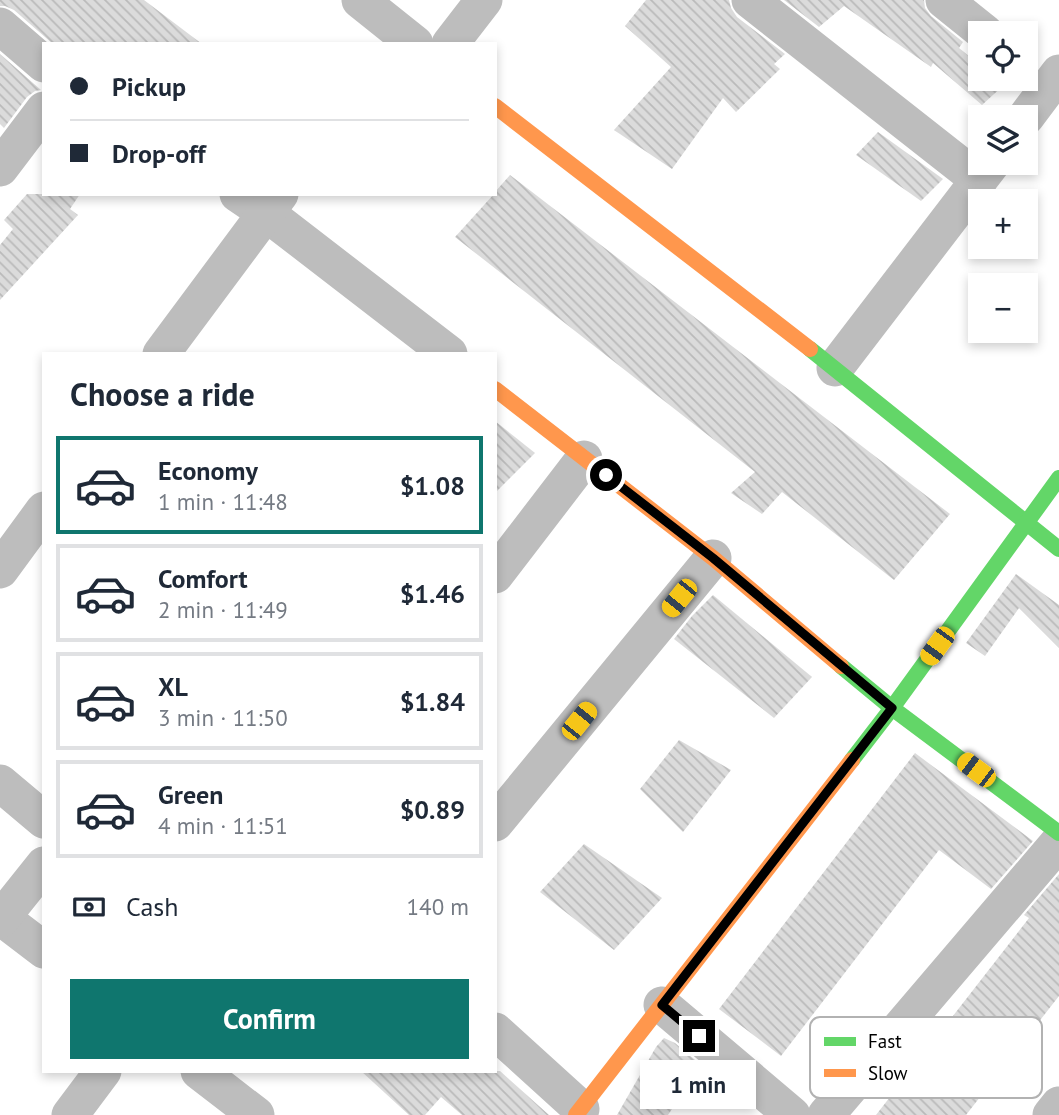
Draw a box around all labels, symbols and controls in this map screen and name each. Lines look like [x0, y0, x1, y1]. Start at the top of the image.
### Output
map controls [968, 21, 1038, 343]
button: locate [968, 21, 1038, 91]
text: Pickup [112, 70, 186, 103]
button: layers [968, 105, 1038, 175]
text: Drop-off [112, 137, 206, 170]
button: + [968, 189, 1038, 259]
button: − [968, 273, 1038, 343]
text: Choose a ride [70, 373, 255, 415]
icon: car [74, 454, 137, 517]
text: Economy [158, 454, 258, 487]
route start [590, 459, 622, 491]
text: $1.08 [400, 469, 465, 502]
text: 1 min · 11:48 [158, 487, 288, 516]
icon: car [74, 562, 137, 625]
text: Comfort [158, 562, 248, 595]
car [658, 575, 701, 621]
text: $1.46 [400, 577, 465, 610]
text: 2 min · 11:49 [158, 595, 288, 624]
car [917, 623, 958, 669]
icon: car [74, 670, 137, 733]
text: XL [158, 670, 188, 703]
text: $1.84 [400, 685, 465, 718]
car [558, 698, 601, 744]
text: 3 min · 11:50 [158, 703, 288, 732]
car [953, 749, 1000, 791]
icon: car [74, 778, 137, 841]
text: Green [158, 778, 223, 811]
text: $0.89 [400, 793, 465, 826]
text: 4 min · 11:51 [158, 811, 288, 840]
icon: cash [70, 888, 108, 926]
text: Cash [126, 890, 178, 923]
text: 140 m [407, 892, 469, 921]
button: Confirm [70, 979, 469, 1059]
legend [810, 1017, 1042, 1098]
route end [683, 1020, 715, 1052]
text: Fast [868, 1029, 902, 1053]
callout: 1 min [641, 1060, 757, 1110]
text: Slow [868, 1061, 908, 1085]
text: 1 min [670, 1070, 726, 1099]

